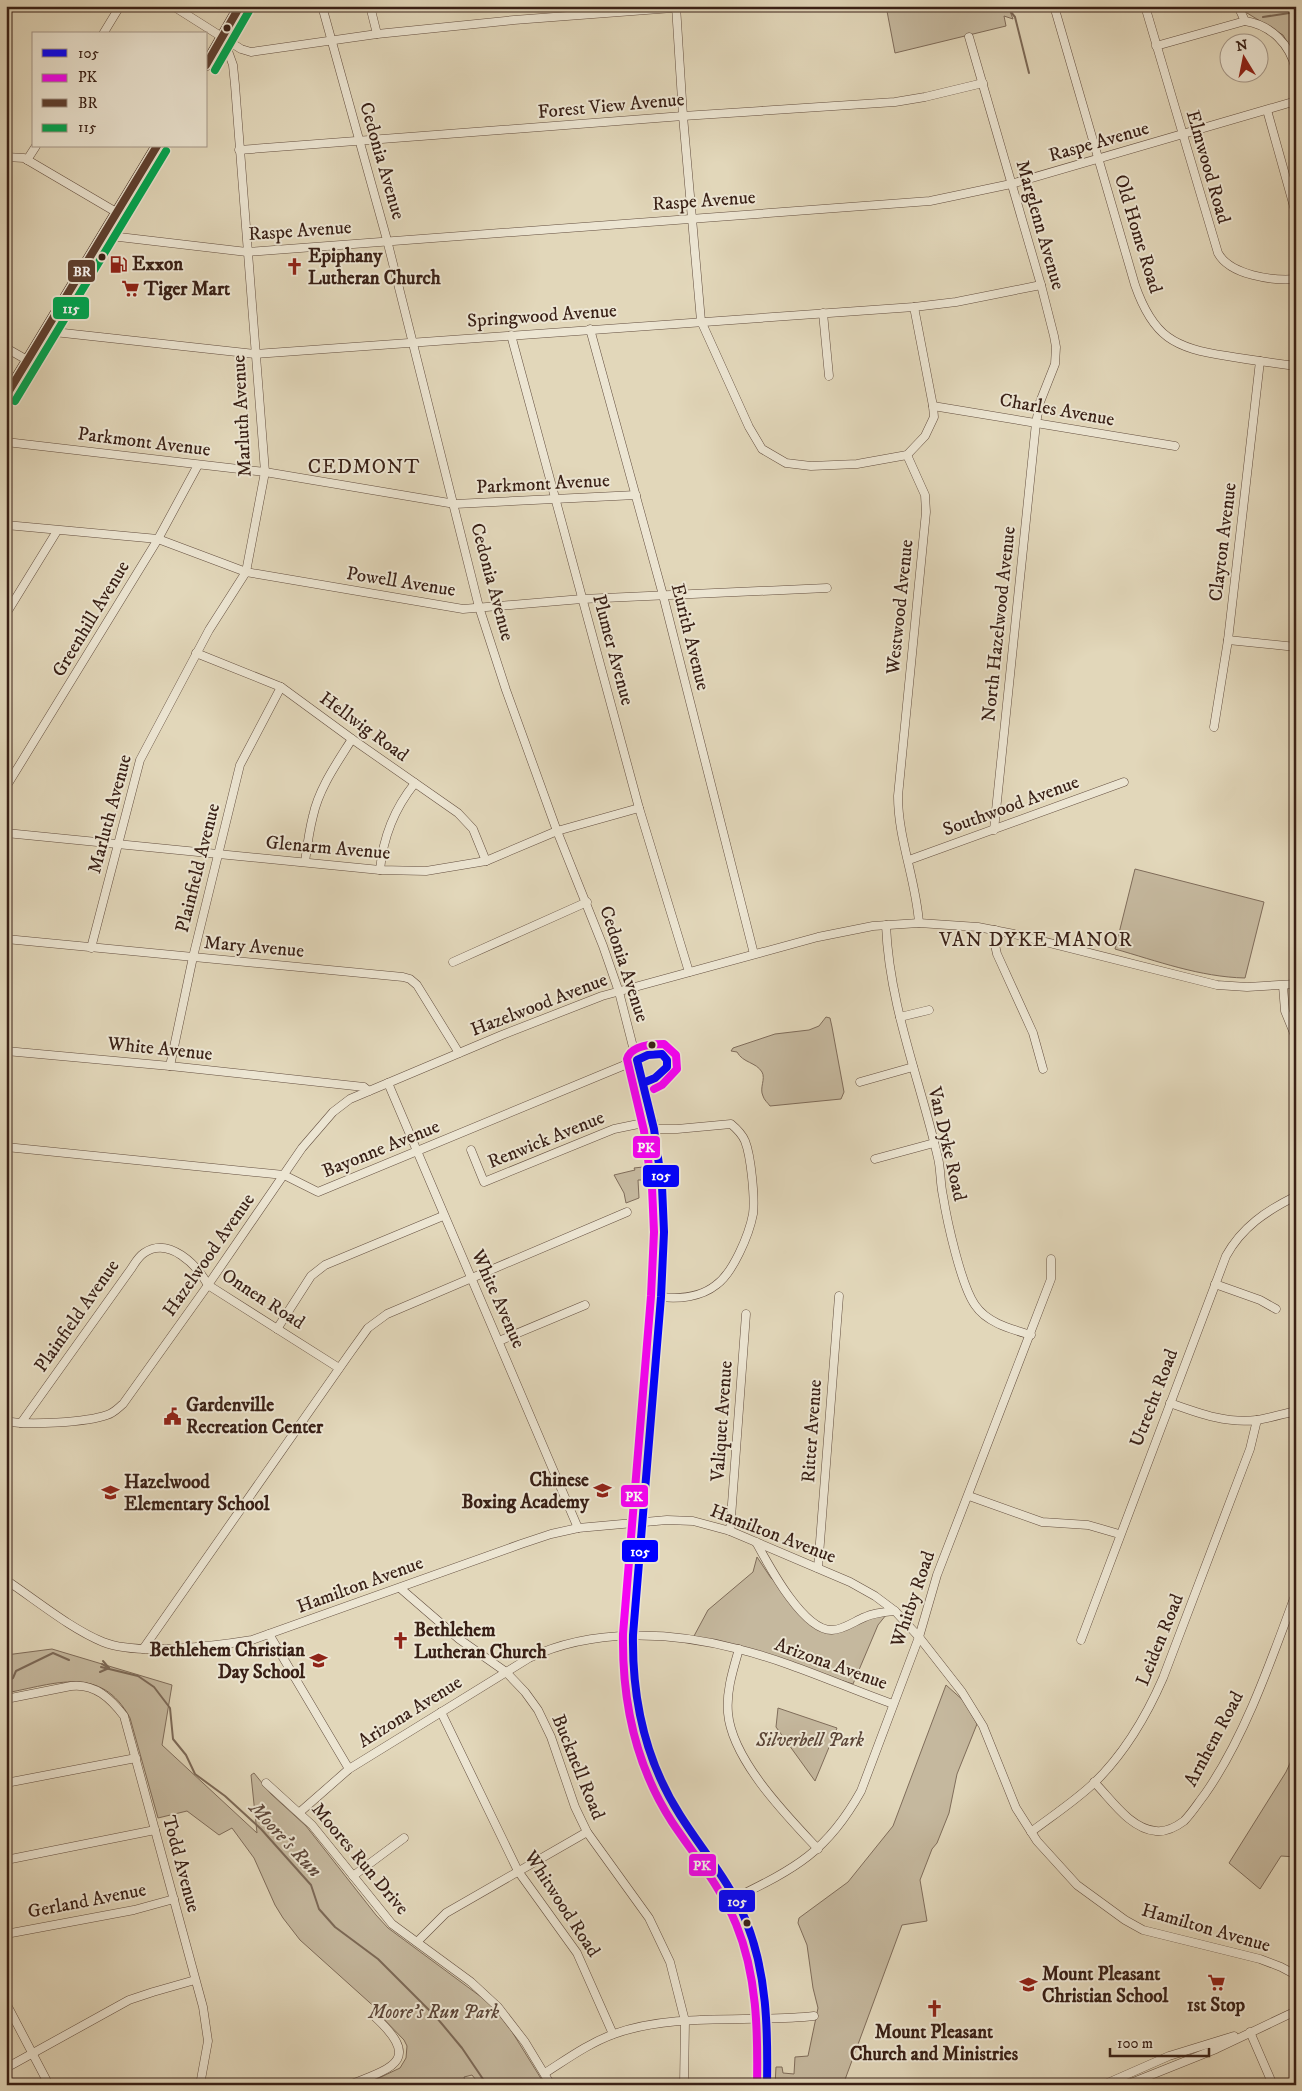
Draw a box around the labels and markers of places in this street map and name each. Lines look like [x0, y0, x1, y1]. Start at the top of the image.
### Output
unlabelled marker [222, 23, 232, 33]
place label: Epiphany Lutheran Church [308, 245, 442, 290]
unlabelled marker [97, 252, 107, 262]
place label: Exxon [132, 253, 184, 276]
fuel station icon: Exxon [108, 254, 128, 274]
church icon: Epiphany Lutheran Church [284, 257, 304, 277]
place label: Tiger Mart [143, 278, 231, 301]
supermarket icon: Tiger Mart [120, 279, 140, 299]
unlabelled marker [647, 1040, 657, 1050]
place label: Gardenville Recreation Center [186, 1394, 324, 1439]
public building icon: Gardenville Recreation Center [162, 1406, 182, 1426]
place label: Chinese Boxing Academy [461, 1469, 590, 1514]
place label: Hazelwood Elementary School [124, 1471, 270, 1516]
school or university icon: Chinese Boxing Academy [593, 1481, 613, 1501]
school or university icon: Hazelwood Elementary School [100, 1483, 120, 1503]
place label: Bethlehem Lutheran Church [414, 1619, 548, 1664]
church icon: Bethlehem Lutheran Church [390, 1631, 410, 1651]
place label: Bethlehem Christian Day School [150, 1639, 306, 1684]
school or university icon: Bethlehem Christian Day School [309, 1651, 329, 1671]
unlabelled marker [742, 1918, 752, 1928]
place label: Mount Pleasant Christian School [1042, 1963, 1168, 2008]
supermarket icon: 1st Stop [1206, 1972, 1226, 1992]
school or university icon: Mount Pleasant Christian School [1018, 1975, 1038, 1995]
place label: 1st Stop [1187, 1994, 1246, 2017]
church icon: Mount Pleasant Church and Ministries [924, 1999, 944, 2019]
place label: Mount Pleasant Church and Ministries [850, 2021, 1019, 2066]

